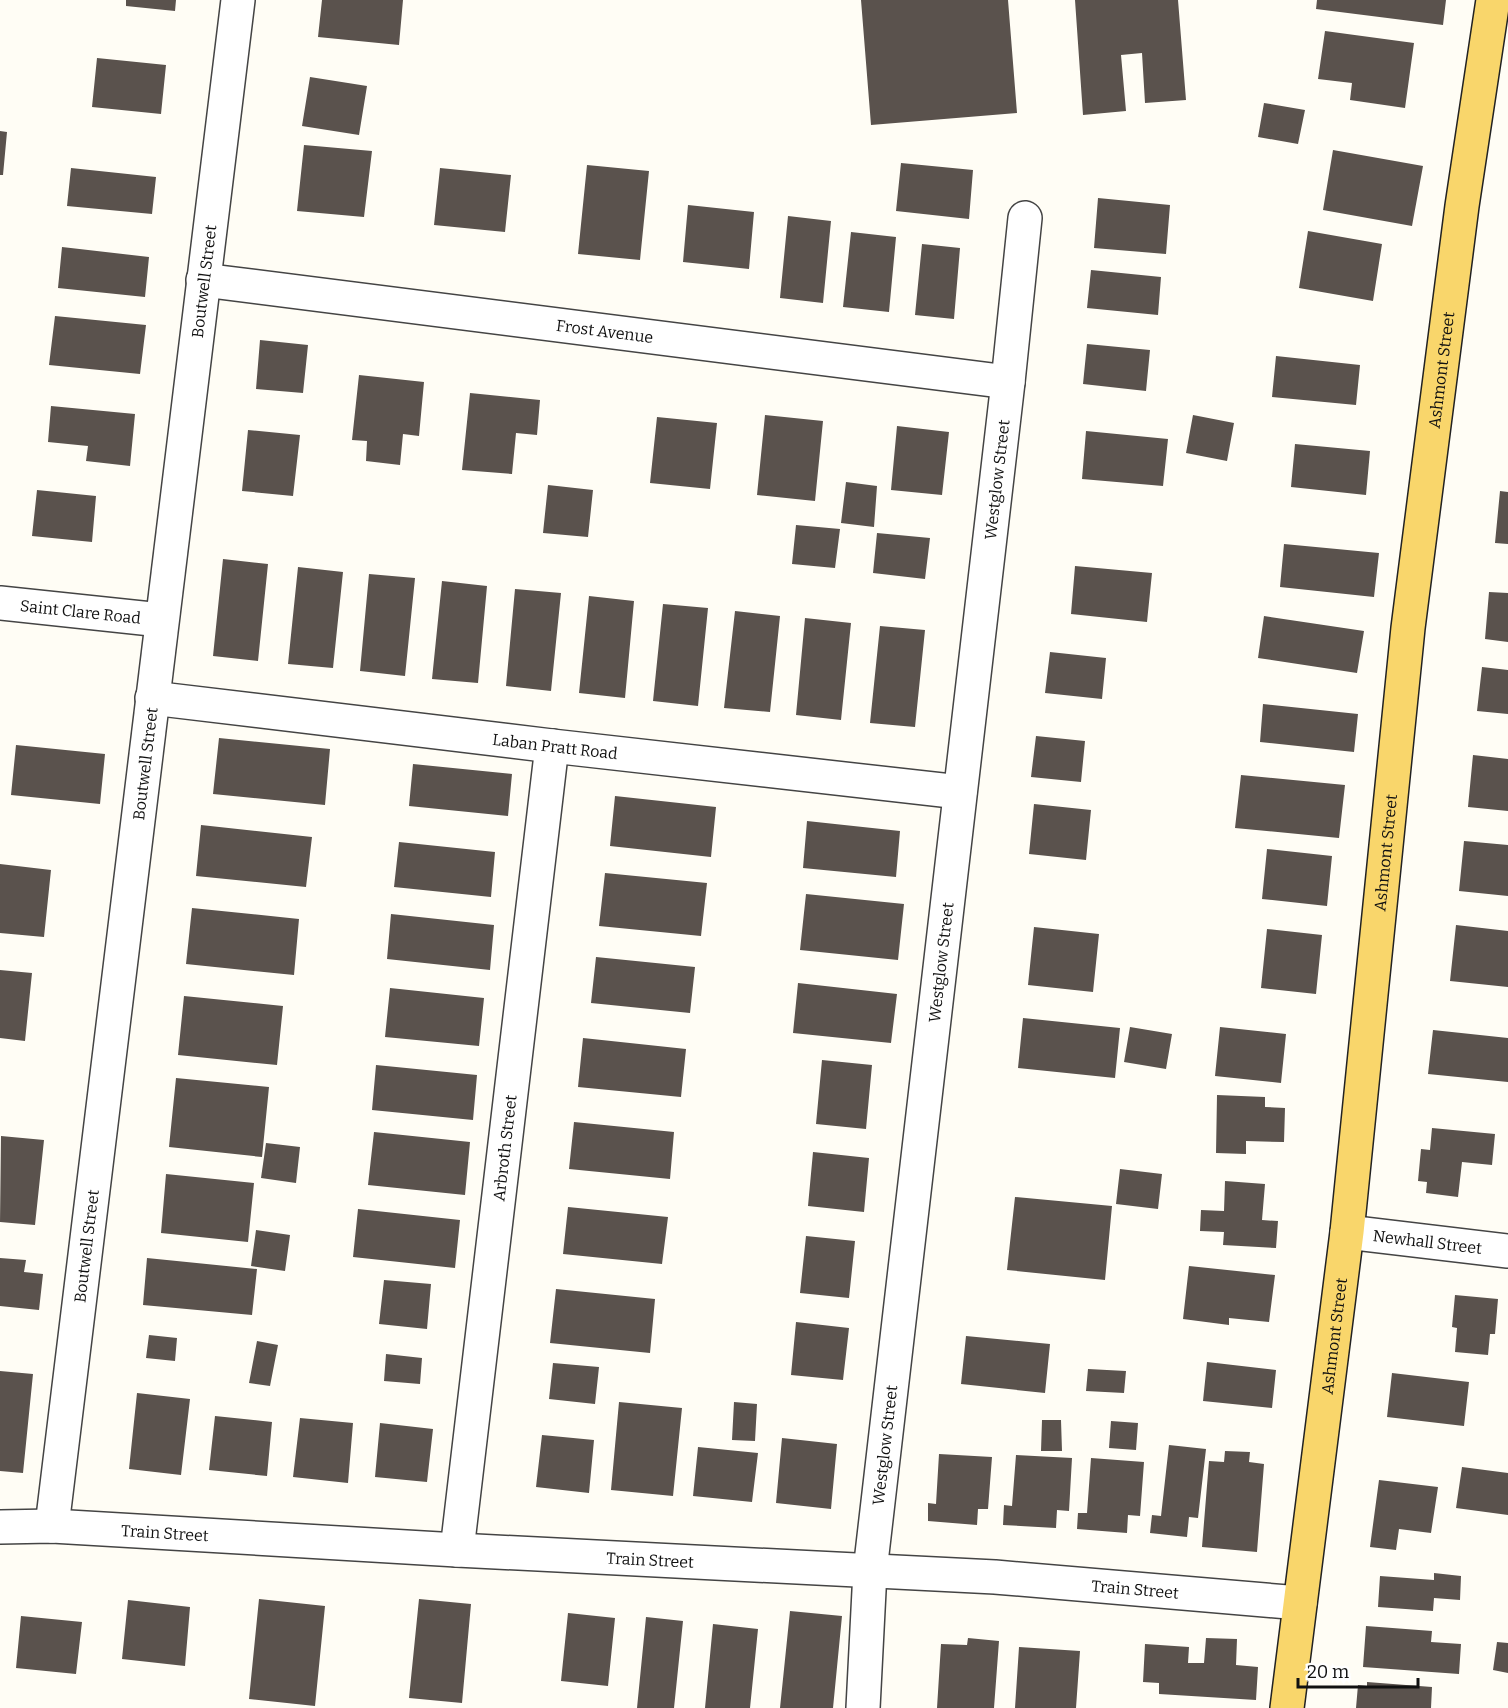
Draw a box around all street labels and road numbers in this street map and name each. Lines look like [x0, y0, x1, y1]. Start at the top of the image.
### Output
street label: Boutwell Street [188, 223, 221, 339]
street label: Ashmont Street [1425, 310, 1458, 429]
street label: Frost Avenue [555, 316, 654, 347]
street label: Westglow Street [981, 418, 1014, 541]
street label: Saint Clare Road [19, 596, 142, 628]
street label: Boutwell Street [129, 706, 162, 821]
street label: Laban Pratt Road [491, 730, 619, 763]
street label: Ashmont Street [1370, 793, 1401, 912]
street label: Westglow Street [925, 901, 958, 1023]
street label: Arbroth Street [489, 1093, 521, 1202]
street label: Boutwell Street [70, 1188, 103, 1304]
street label: Newhall Street [1372, 1226, 1483, 1258]
street label: Ashmont Street [1318, 1276, 1351, 1395]
street label: Westglow Street [869, 1384, 902, 1506]
street label: Train Street [120, 1521, 209, 1545]
street label: Train Street [606, 1549, 694, 1572]
street label: Train Street [1091, 1576, 1180, 1603]

